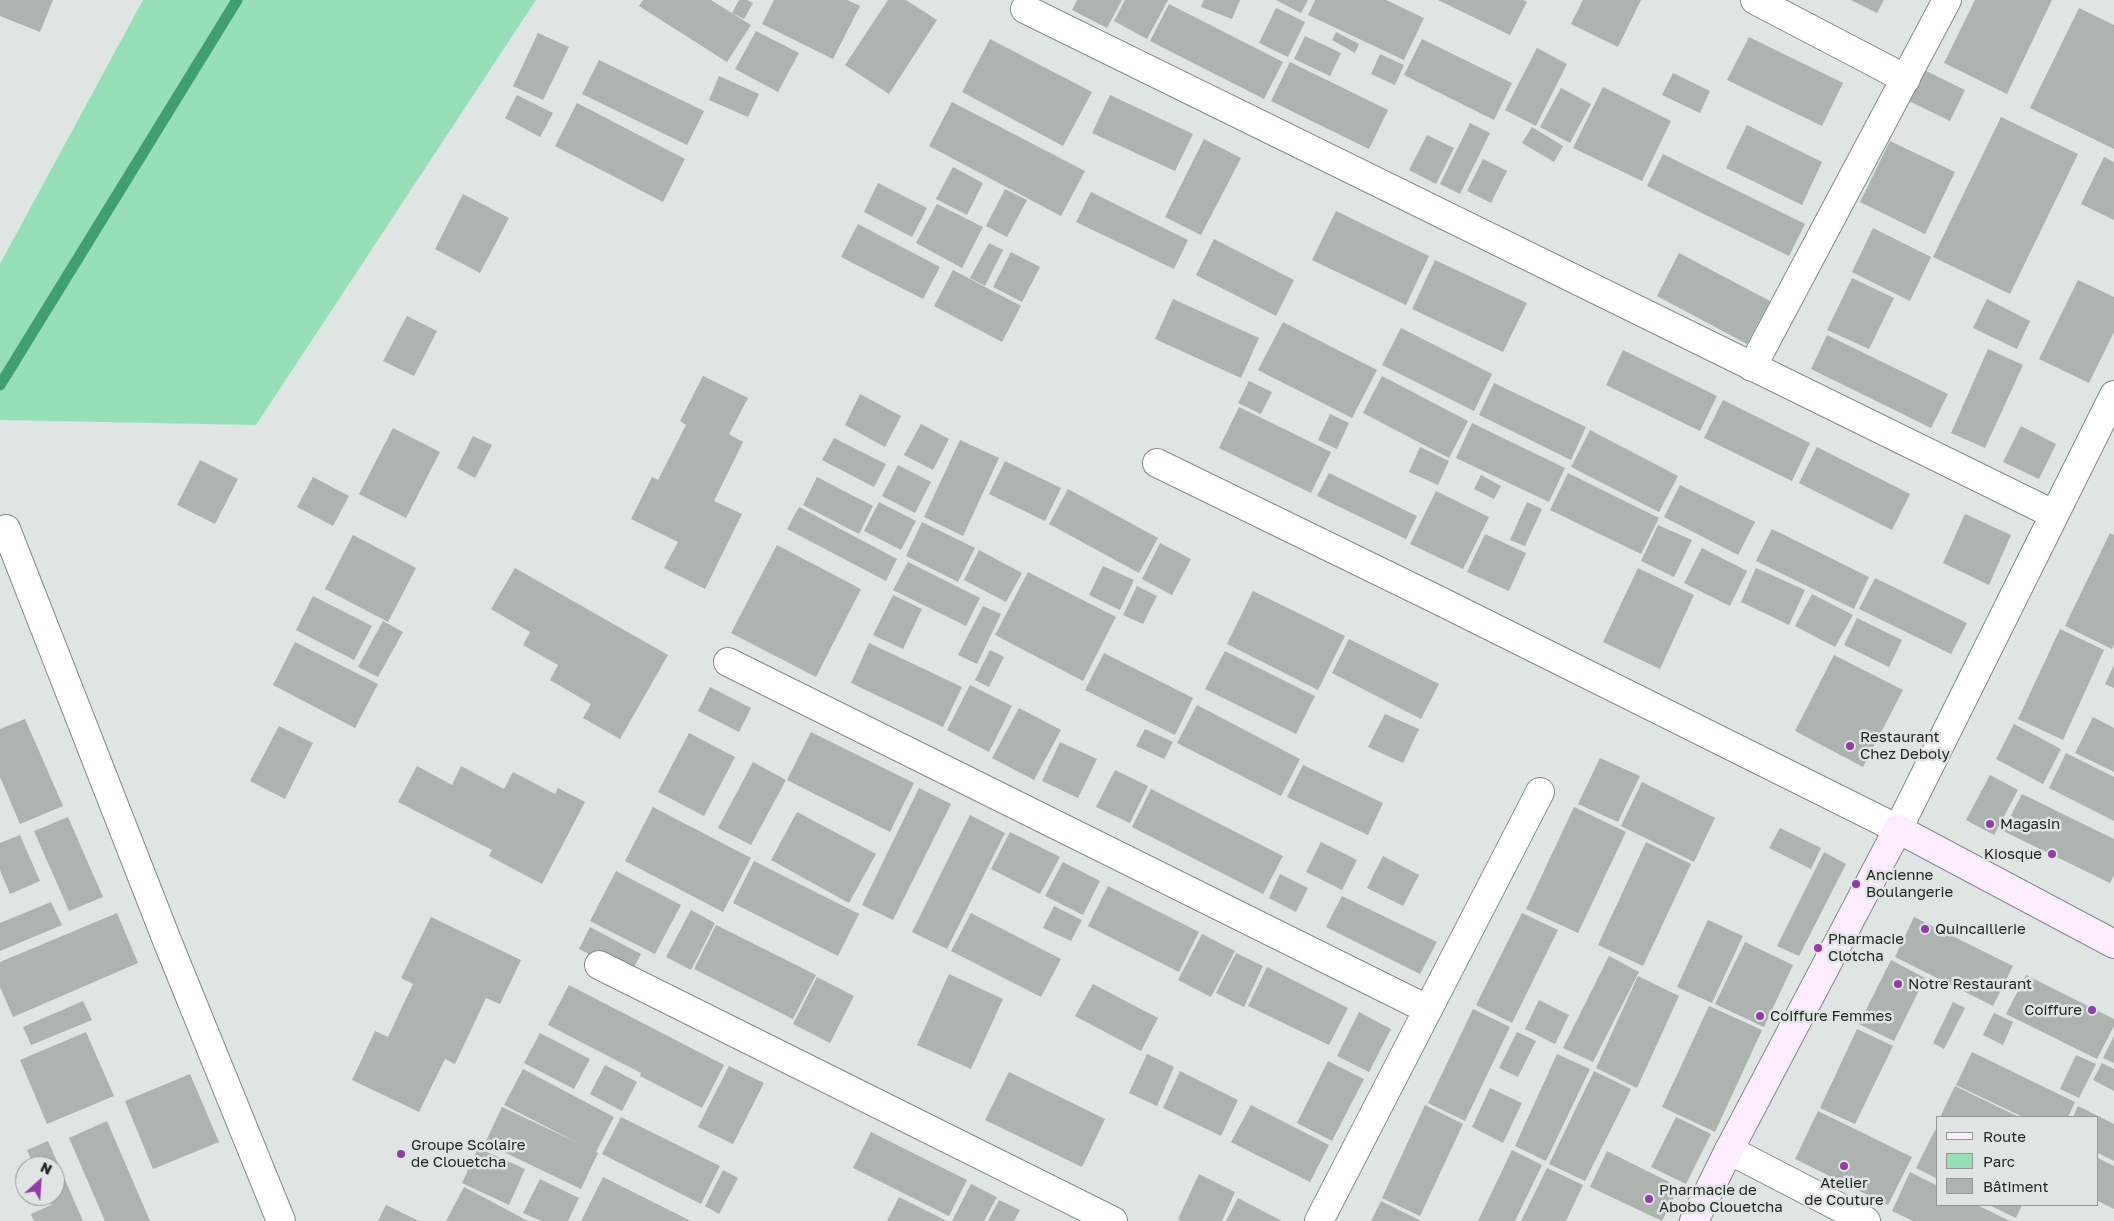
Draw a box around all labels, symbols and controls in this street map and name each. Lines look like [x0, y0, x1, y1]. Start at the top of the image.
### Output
place label: Restaurant Chez Deboly [1860, 728, 1950, 763]
marker: Restaurant Chez Deboly [1844, 740, 1856, 752]
place label: Magasin [2000, 815, 2060, 833]
marker: Magasin [1984, 818, 1996, 830]
place label: Kiosque [1984, 845, 2042, 863]
marker: Kiosque [2046, 848, 2058, 860]
place label: Ancienne Boulangerie [1866, 866, 1953, 901]
marker: Ancienne Boulangerie [1850, 878, 1862, 890]
place label: Quincaillerie [1935, 920, 2026, 938]
marker: Quincaillerie [1919, 923, 1931, 935]
place label: Pharmacie Clotcha [1828, 930, 1904, 965]
marker: Pharmacie Clotcha [1812, 942, 1824, 954]
place label: Notre Restaurant [1908, 975, 2032, 993]
marker: Notre Restaurant [1892, 978, 1904, 990]
place label: Coiffure [2024, 1001, 2082, 1019]
marker: Coiffure [2086, 1004, 2098, 1016]
place label: Coiffure Femmes [1770, 1007, 1892, 1025]
marker: Coiffure Femmes [1754, 1010, 1766, 1022]
legend [1936, 1116, 2099, 1206]
text: Route [1983, 1127, 2026, 1145]
place label: Groupe Scolaire de Clouetcha [411, 1136, 525, 1171]
marker: Groupe Scolaire de Clouetcha [395, 1148, 407, 1160]
text: Parc [1983, 1152, 2015, 1170]
north arrow [15, 1156, 65, 1206]
text: N [38, 1158, 55, 1178]
marker: Atelier de Couture [1838, 1160, 1850, 1172]
place label: Atelier de Couture [1804, 1174, 1884, 1209]
text: Bâtiment [1983, 1177, 2048, 1195]
place label: Pharmacie de Abobo Clouetcha [1659, 1181, 1783, 1216]
marker: Pharmacie de Abobo Clouetcha [1643, 1193, 1655, 1205]

